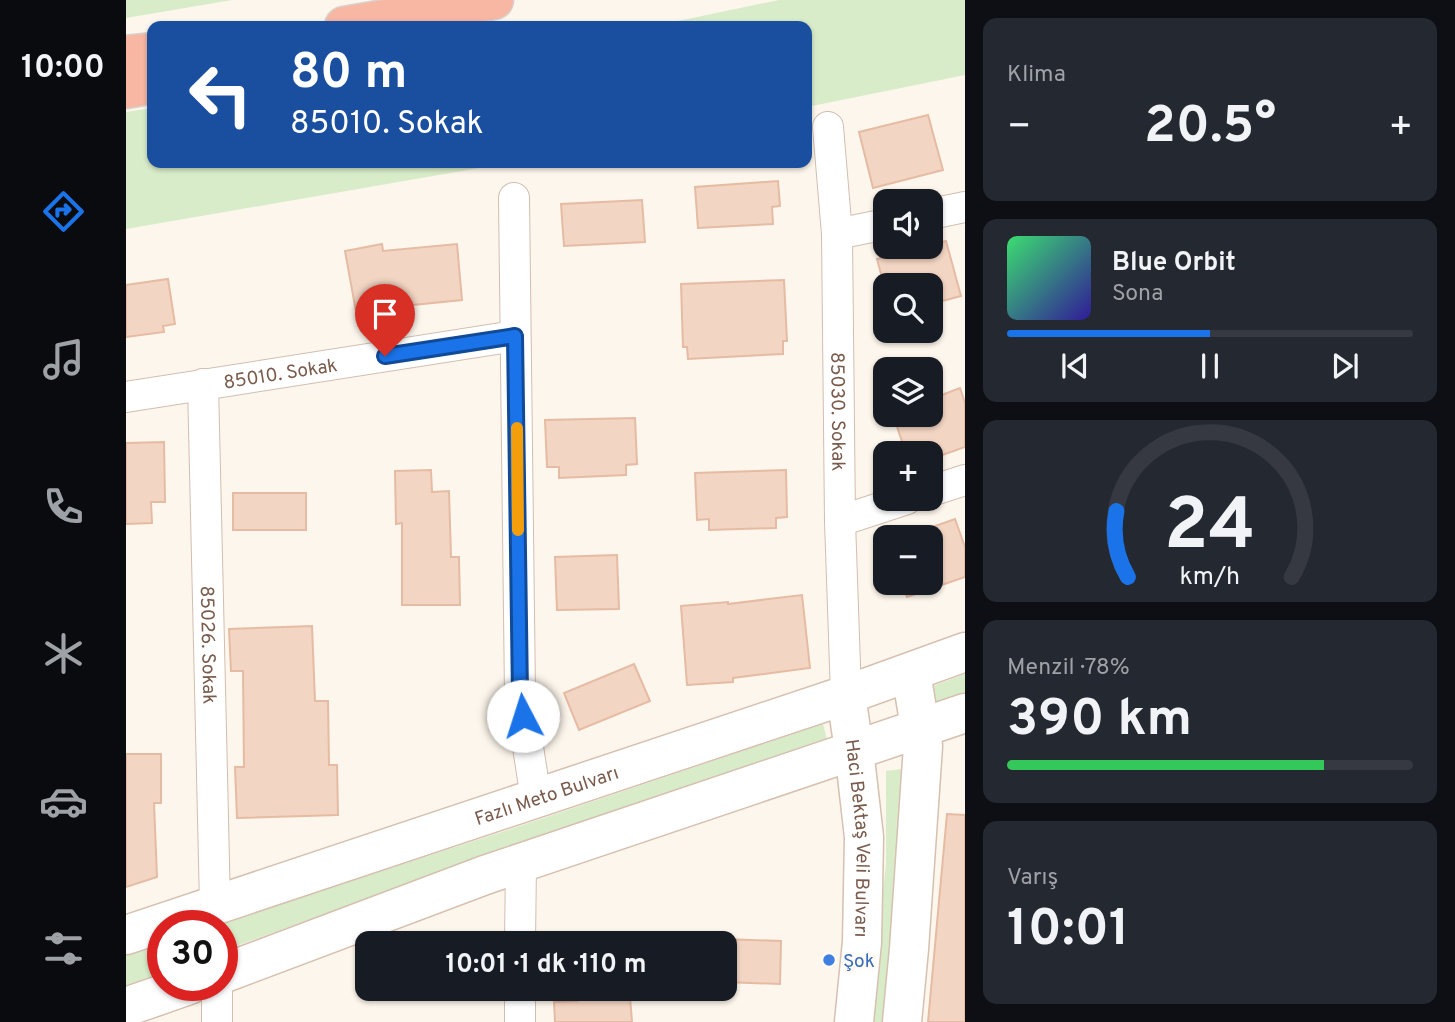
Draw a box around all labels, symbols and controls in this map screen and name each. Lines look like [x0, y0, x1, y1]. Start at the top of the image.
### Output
text: 80 m [290, 44, 407, 106]
text: 10:00 [21, 49, 105, 89]
icon: left [175, 49, 266, 140]
text: Klima [1007, 61, 1066, 90]
text: 20.5° [1144, 95, 1276, 161]
text: − [1007, 104, 1032, 153]
text: + [1388, 104, 1413, 153]
text: 85010. Sokak [290, 105, 484, 145]
icon: directions [39, 187, 88, 236]
map controls [873, 189, 943, 595]
button: sound [873, 189, 943, 259]
text: Blue Orbit [1112, 247, 1236, 280]
button: search [873, 273, 943, 343]
text: Sona [1112, 280, 1163, 309]
pin [355, 284, 415, 356]
icon: arrive [366, 295, 404, 333]
icon: music [39, 335, 88, 384]
icon: previous [1056, 347, 1094, 385]
icon: pause [1191, 347, 1229, 385]
icon: next [1326, 347, 1364, 385]
street label: 85030. Sokak [824, 352, 849, 471]
street label: 85010. Sokak [222, 354, 339, 396]
button: layers [873, 357, 943, 427]
button: + [873, 441, 943, 511]
icon: phone [39, 482, 88, 531]
text: 24 [1164, 483, 1256, 575]
button: − [873, 525, 943, 595]
text: km/h [1180, 562, 1240, 594]
street label: 85026. Sokak [194, 585, 220, 705]
icon: climate [39, 629, 88, 678]
text: Menzil · 78% [1007, 654, 1130, 683]
position arrow [486, 679, 560, 753]
text: 390 km [1007, 688, 1192, 754]
street label: Haci Bektaş Veli Bulvarı [839, 737, 874, 938]
street label: Fazlı Meto Bulvarı [472, 762, 622, 832]
icon: car [39, 777, 88, 826]
text: Varış [1007, 864, 1058, 893]
text: 10:01 [1007, 898, 1130, 964]
speed limit sign: 30 [147, 910, 238, 1001]
icon: filters [39, 924, 88, 973]
text: 10:01 · 1 dk · 110 m [446, 949, 646, 982]
place label: Şok [843, 950, 875, 974]
marker: Şok [821, 952, 837, 968]

